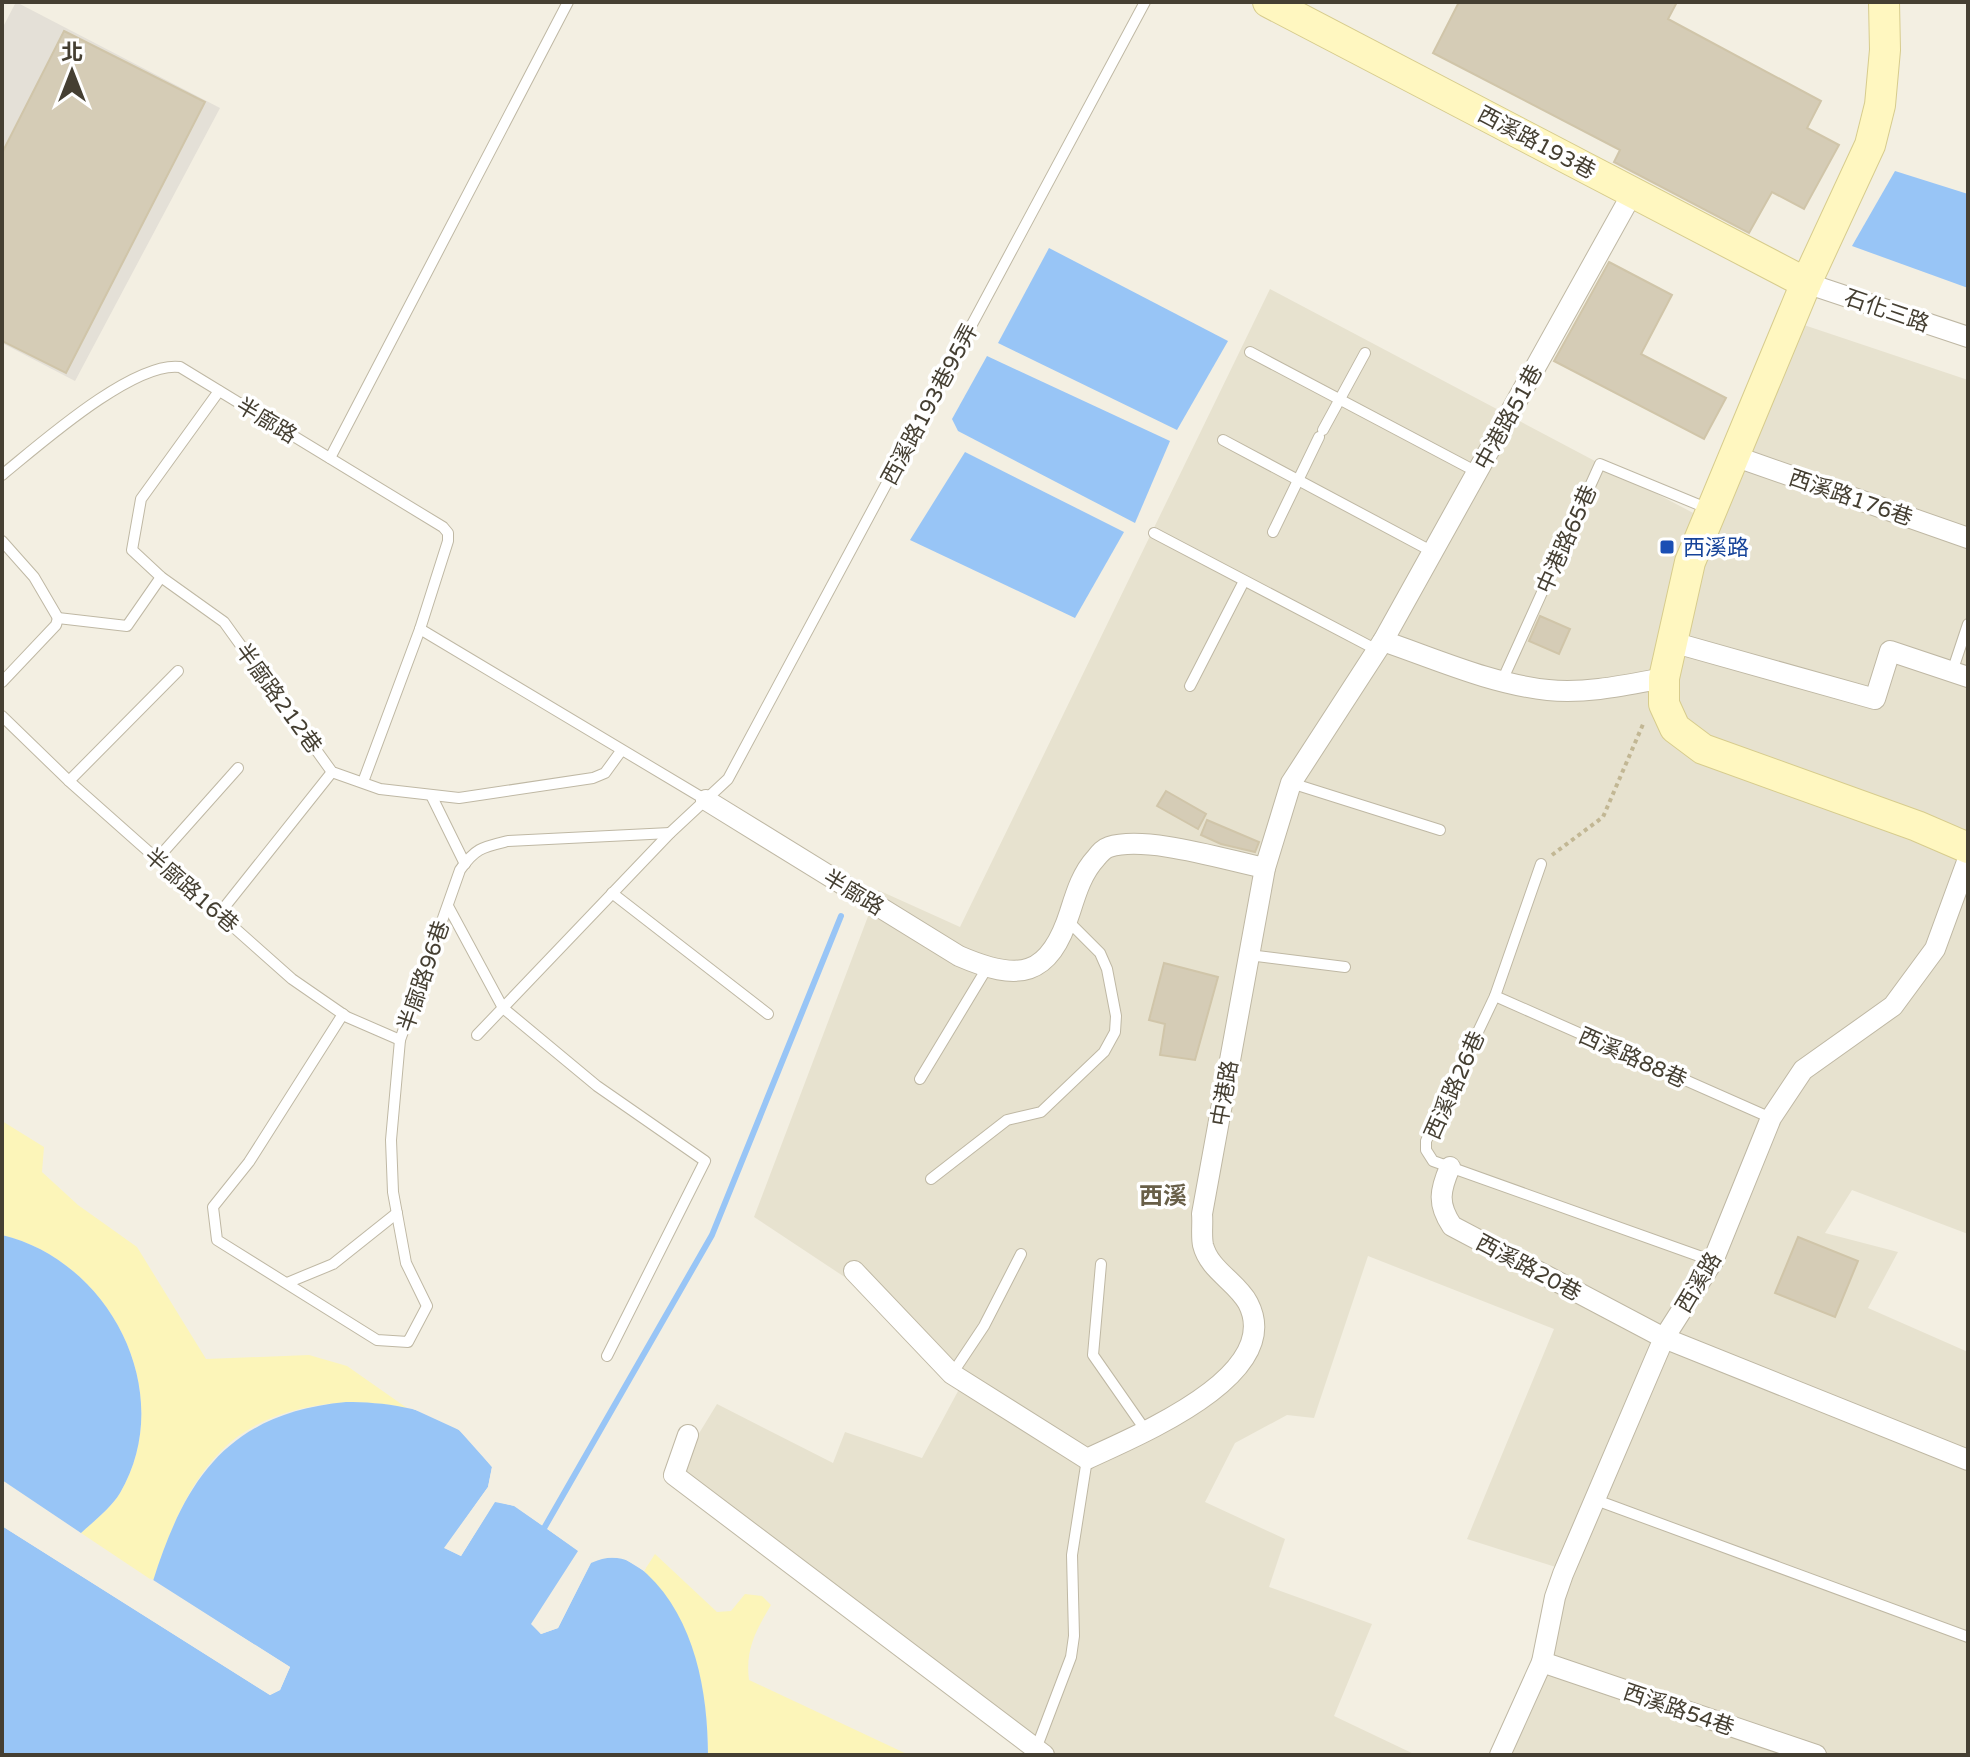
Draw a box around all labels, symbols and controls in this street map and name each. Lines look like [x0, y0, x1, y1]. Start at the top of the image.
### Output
north arrow [32, 32, 112, 112]
text: 北 [61, 40, 83, 66]
street label: 西溪路193巷 [1473, 101, 1600, 185]
street label: 石化三路 [1841, 284, 1933, 338]
street label: 西溪路193巷95弄 [876, 319, 983, 490]
street label: 中港路51巷 [1469, 361, 1548, 474]
street label: 半廍路 [231, 393, 301, 449]
street label: 西溪路176巷 [1785, 465, 1916, 531]
street label: 中港路65巷 [1532, 481, 1602, 598]
place label: 西溪路 [1683, 535, 1749, 561]
marker: 西溪路 [1658, 538, 1676, 556]
street label: 半廍路212巷 [230, 639, 327, 759]
street label: 半廍路16巷 [139, 843, 244, 938]
street label: 半廍路 [818, 865, 888, 921]
street label: 半廍路96巷 [393, 917, 455, 1035]
street label: 西溪路88巷 [1574, 1023, 1691, 1093]
street label: 西溪路26巷 [1420, 1027, 1490, 1144]
street label: 中港路 [1206, 1058, 1244, 1128]
district label: 西溪 [1139, 1182, 1187, 1211]
street label: 西溪路20巷 [1471, 1229, 1586, 1307]
street label: 西溪路 [1671, 1248, 1727, 1318]
street label: 西溪路54巷 [1620, 1679, 1738, 1741]

